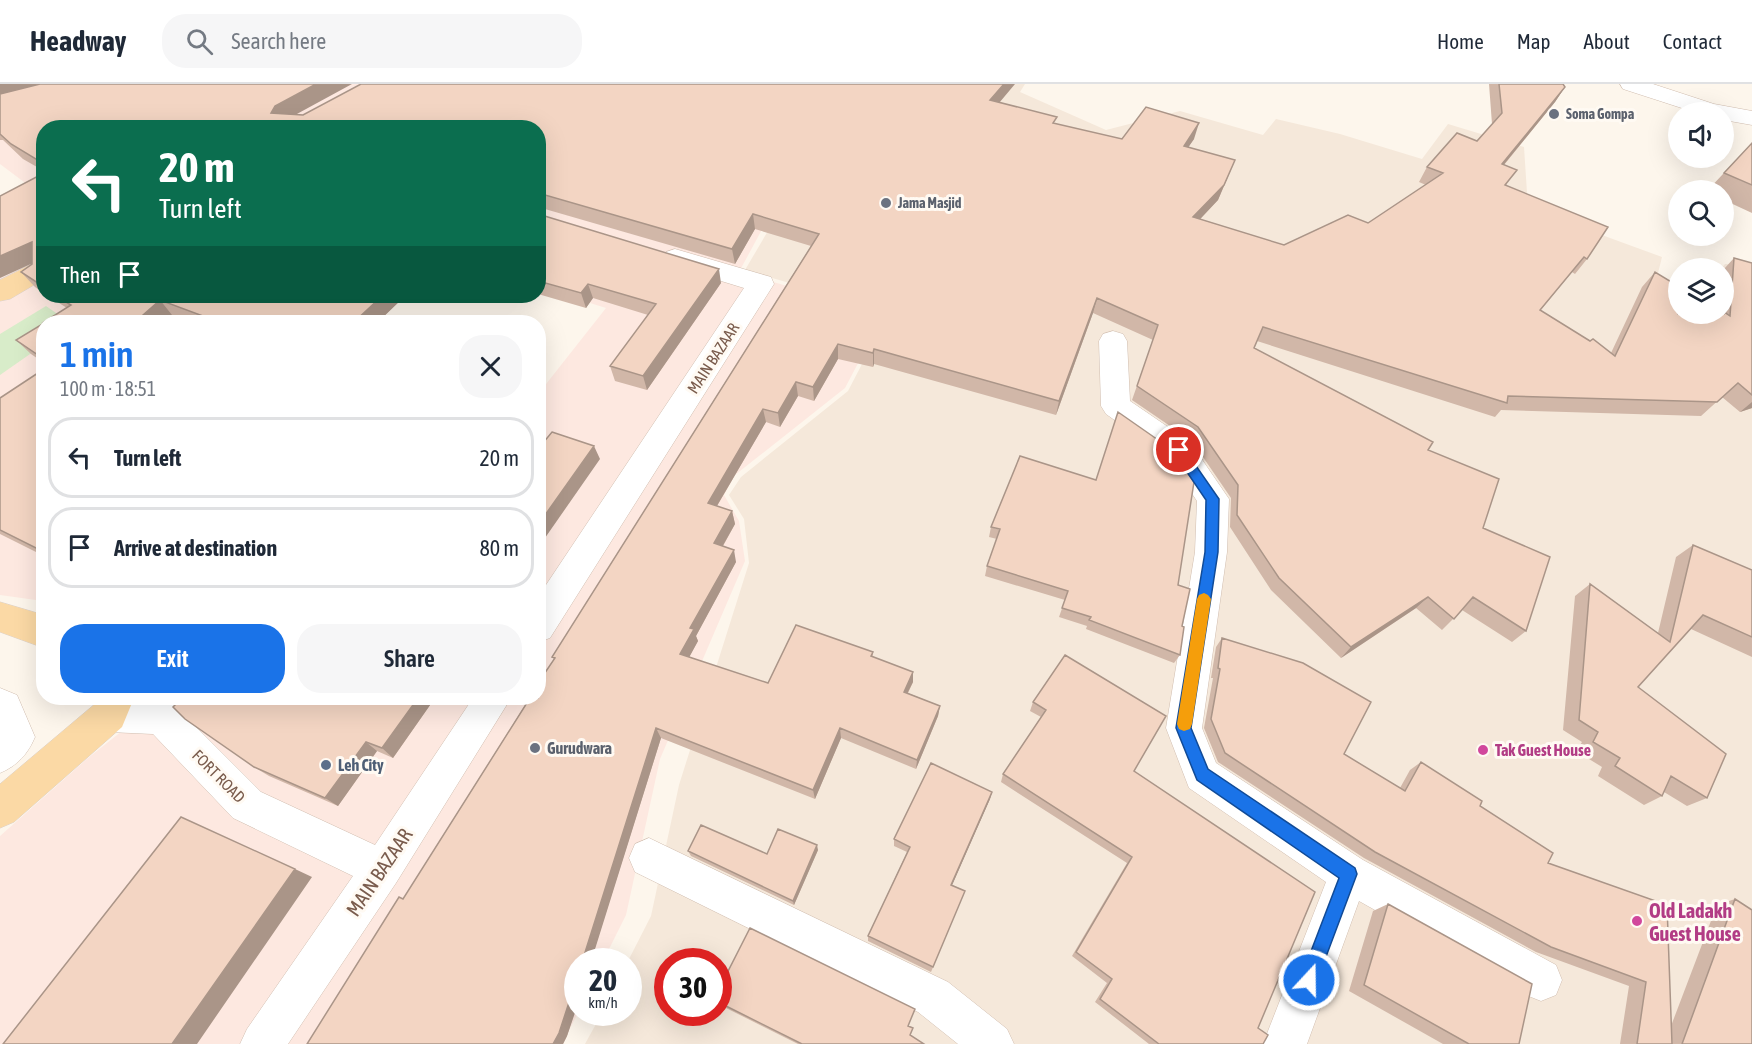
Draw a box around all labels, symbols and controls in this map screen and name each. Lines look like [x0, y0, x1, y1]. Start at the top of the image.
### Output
search box [162, 14, 582, 68]
text: Headway [30, 25, 126, 57]
icon: search [183, 25, 216, 58]
text: Search here [231, 28, 326, 54]
text: Home [1437, 29, 1484, 53]
text: Map [1517, 29, 1551, 53]
text: About [1584, 29, 1630, 53]
text: Contact [1663, 29, 1722, 53]
map controls [1668, 102, 1734, 324]
button: sound [1668, 102, 1734, 168]
place label: Soma Gompa [1566, 106, 1635, 122]
marker: Soma Gompa [1547, 107, 1561, 121]
text: 20 m [159, 143, 234, 191]
icon: left [60, 144, 138, 222]
button: search [1668, 180, 1734, 246]
text: Turn left [159, 193, 242, 224]
place label: Jama Masjid [897, 195, 962, 211]
marker: Jama Masjid [879, 196, 893, 210]
icon: arrive [113, 258, 146, 291]
button: layers [1668, 258, 1734, 324]
text: Then [60, 262, 101, 288]
street label: MAIN BAZAAR [684, 319, 742, 397]
text: 1 min [60, 333, 134, 375]
button: close [459, 335, 522, 398]
text: 100 m · 18:51 [60, 377, 156, 400]
pin [1153, 424, 1204, 475]
icon: arrive [1162, 433, 1195, 466]
icon: left [63, 441, 96, 474]
text: Turn left [114, 445, 181, 471]
text: 20 m [479, 445, 519, 471]
icon: arrive [63, 531, 96, 564]
text: Arrive at destination [114, 535, 277, 561]
text: 80 m [479, 535, 519, 561]
button: Exit [60, 624, 285, 693]
button: Share [297, 624, 522, 693]
place label: Gurudwara [547, 739, 612, 757]
marker: Gurudwara [528, 741, 542, 755]
place label: Tak Guest House [1495, 741, 1591, 759]
marker: Tak Guest House [1476, 743, 1490, 757]
street label: FORT ROAD [189, 746, 249, 806]
place label: Leh City [338, 756, 384, 774]
marker: Leh City [319, 758, 333, 772]
street label: MAIN BAZAAR [341, 824, 417, 920]
place label: Old Ladakh Guest House [1649, 899, 1741, 945]
marker: Old Ladakh Guest House [1630, 914, 1644, 928]
speed limit sign: 30 [654, 948, 732, 1026]
position arrow [1277, 948, 1341, 1012]
text: 20 [589, 963, 617, 997]
text: km/h [588, 994, 618, 1011]

